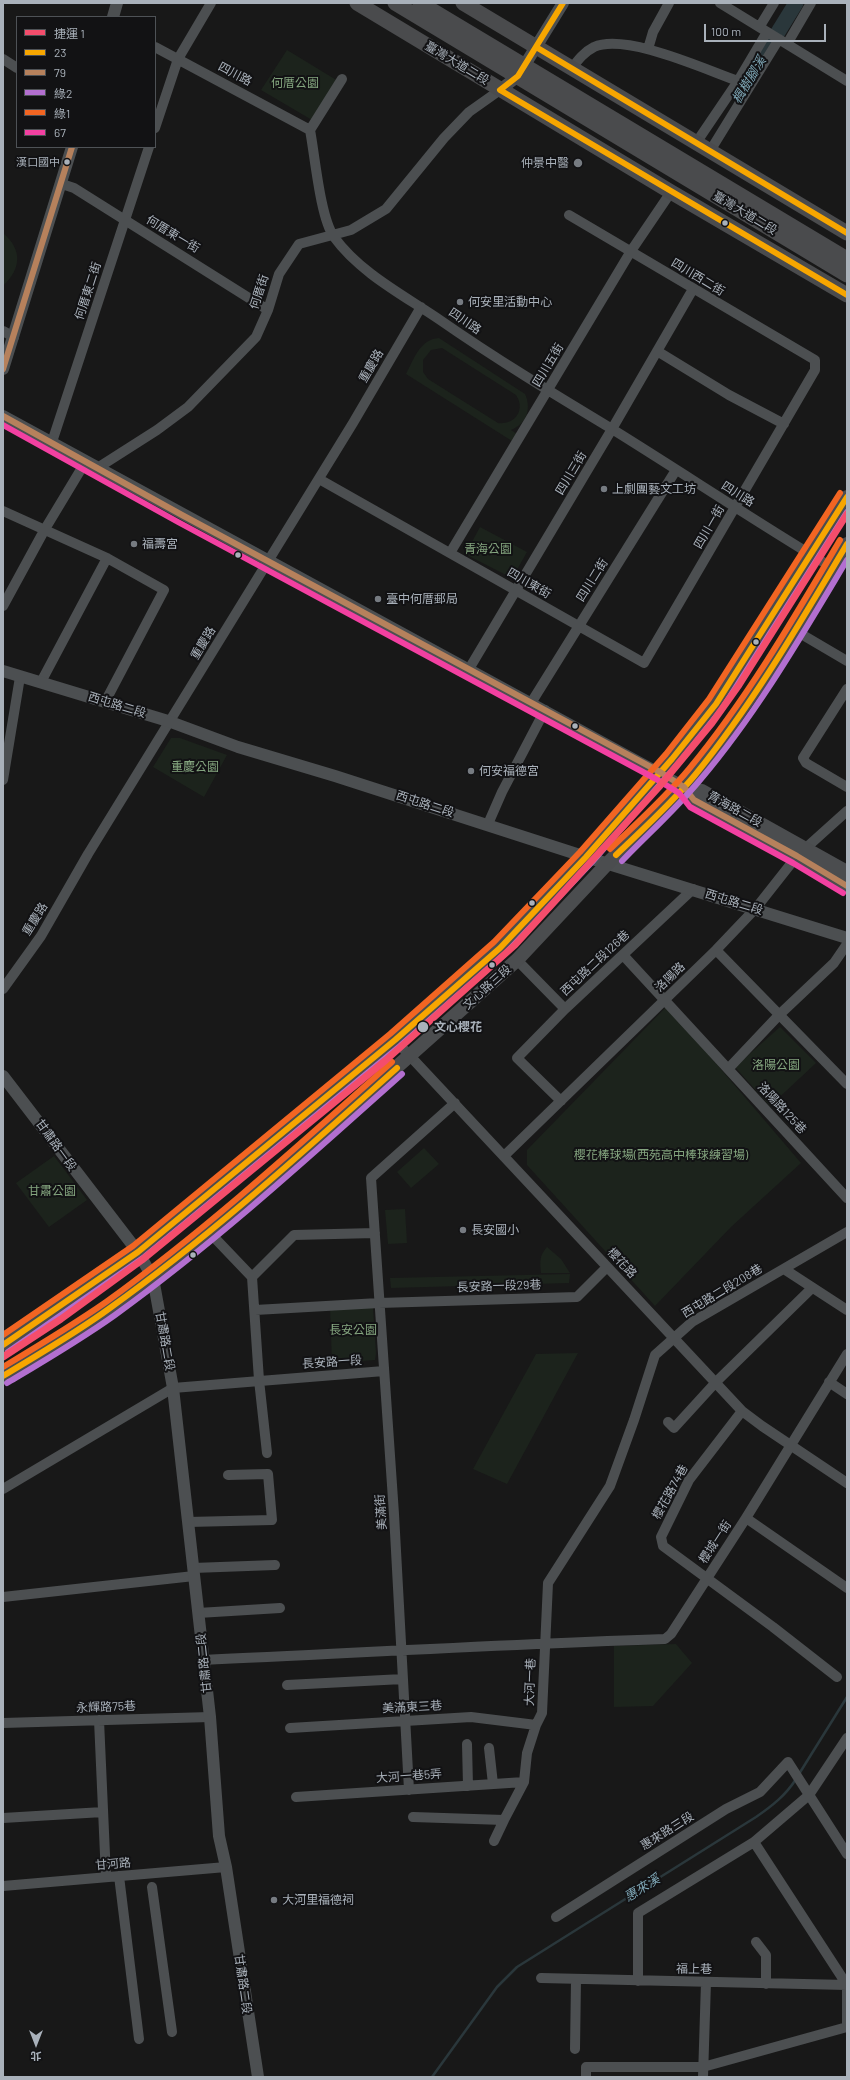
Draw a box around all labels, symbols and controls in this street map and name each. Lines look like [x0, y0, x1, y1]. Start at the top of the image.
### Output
legend [16, 16, 156, 148]
scale bar [706, 16, 828, 42]
text: 100 m [711, 24, 741, 38]
text: 捷運 1 [54, 26, 85, 40]
street label: 臺灣大道二段 [422, 38, 492, 88]
text: 23 [54, 45, 67, 59]
water label: 楓樹腳溪 [729, 54, 769, 106]
street label: 四川路 [216, 59, 254, 89]
text: 79 [54, 65, 66, 79]
park label: 何厝公園 [271, 76, 319, 90]
text: 綠2 [54, 86, 72, 100]
text: 綠1 [54, 106, 70, 120]
text: 67 [54, 125, 66, 139]
place label: 漢口國中 [16, 155, 60, 169]
place label: 仲景中醫 [521, 156, 569, 170]
marker: 漢口國中 [62, 157, 72, 167]
marker: 仲景中醫 [572, 157, 584, 169]
street label: 臺灣大道二段 [710, 188, 780, 238]
street label: 何厝東一街 [144, 212, 202, 256]
unlabelled marker [720, 218, 730, 228]
street label: 四川西二街 [669, 255, 727, 299]
street label: 何厝東二街 [72, 260, 104, 322]
street label: 何厝街 [247, 273, 271, 311]
place label: 何安里活動中心 [468, 295, 552, 309]
marker: 何安里活動中心 [455, 297, 465, 307]
street label: 四川路 [446, 305, 484, 337]
street label: 四川五街 [529, 341, 567, 389]
street label: 重慶路 [356, 347, 386, 385]
street label: 四川三街 [552, 449, 590, 497]
street label: 四川路 [719, 478, 757, 510]
place label: 上劇團藝文工坊 [612, 482, 696, 496]
marker: 上劇團藝文工坊 [599, 484, 609, 494]
street label: 四川一街 [691, 503, 727, 551]
place label: 福壽宮 [142, 537, 178, 551]
marker: 福壽宮 [129, 539, 139, 549]
park label: 青海公園 [464, 542, 512, 556]
unlabelled marker [233, 550, 243, 560]
street label: 四川二街 [573, 556, 611, 604]
street label: 四川東街 [505, 565, 553, 601]
place label: 臺中何厝郵局 [386, 592, 458, 606]
marker: 臺中何厝郵局 [373, 594, 383, 604]
street label: 重慶路 [188, 624, 218, 662]
unlabelled marker [751, 637, 761, 647]
street label: 西屯路二段 [86, 689, 148, 721]
unlabelled marker [570, 721, 580, 731]
park label: 重慶公園 [171, 760, 219, 774]
place label: 何安福德宮 [479, 764, 539, 778]
marker: 何安福德宮 [466, 766, 476, 776]
street label: 西屯路二段 [394, 788, 456, 820]
street label: 青海路二段 [705, 788, 765, 830]
street label: 西屯路二段 [703, 886, 765, 918]
unlabelled marker [527, 898, 537, 908]
street label: 重慶路 [19, 900, 51, 938]
street label: 西屯路二段126巷 [558, 927, 632, 999]
street label: 洛陽路 [652, 959, 688, 995]
unlabelled marker [487, 960, 497, 970]
street label: 文心路三段 [460, 962, 514, 1012]
marker: 文心櫻花 [416, 1020, 430, 1034]
place label: 文心櫻花 [434, 1020, 482, 1034]
park label: 洛陽公園 [752, 1058, 800, 1072]
street label: 洛陽路125巷 [755, 1079, 809, 1137]
street label: 甘肅路一段 [33, 1116, 79, 1174]
park label: 櫻花棒球場(西苑高中棒球練習場) [574, 1148, 748, 1162]
park label: 甘肅公園 [28, 1184, 76, 1198]
place label: 長安國小 [471, 1223, 519, 1237]
marker: 長安國小 [458, 1225, 468, 1235]
street label: 櫻花路 [604, 1245, 640, 1281]
unlabelled marker [188, 1250, 198, 1260]
street label: 西屯路二段208巷 [679, 1261, 765, 1321]
street label: 長安路一段29巷 [456, 1277, 542, 1295]
street label: 甘肅路二段 [153, 1310, 177, 1372]
park label: 長安公園 [329, 1323, 377, 1337]
street label: 長安路一段 [302, 1353, 362, 1371]
street label: 櫻花路74巷 [649, 1462, 691, 1522]
street label: 美滿街 [373, 1494, 389, 1530]
street label: 櫻城一街 [696, 1518, 734, 1566]
street label: 甘肅路二段 [194, 1632, 214, 1694]
street label: 大河一巷 [522, 1658, 538, 1706]
street label: 美滿東三巷 [382, 1698, 442, 1716]
street label: 永輝路75巷 [76, 1699, 136, 1715]
street label: 大河一巷5弄 [375, 1767, 443, 1785]
street label: 惠來路三段 [638, 1809, 696, 1853]
street label: 甘河路 [94, 1855, 132, 1873]
water label: 惠來溪 [621, 1871, 663, 1905]
place label: 大河里福德祠 [282, 1893, 354, 1907]
marker: 大河里福德祠 [269, 1895, 279, 1905]
street label: 甘肅路二段 [232, 1953, 254, 2015]
street label: 福上巷 [676, 1961, 712, 1977]
north arrow [16, 2024, 56, 2064]
text: 北 [31, 2050, 42, 2063]

